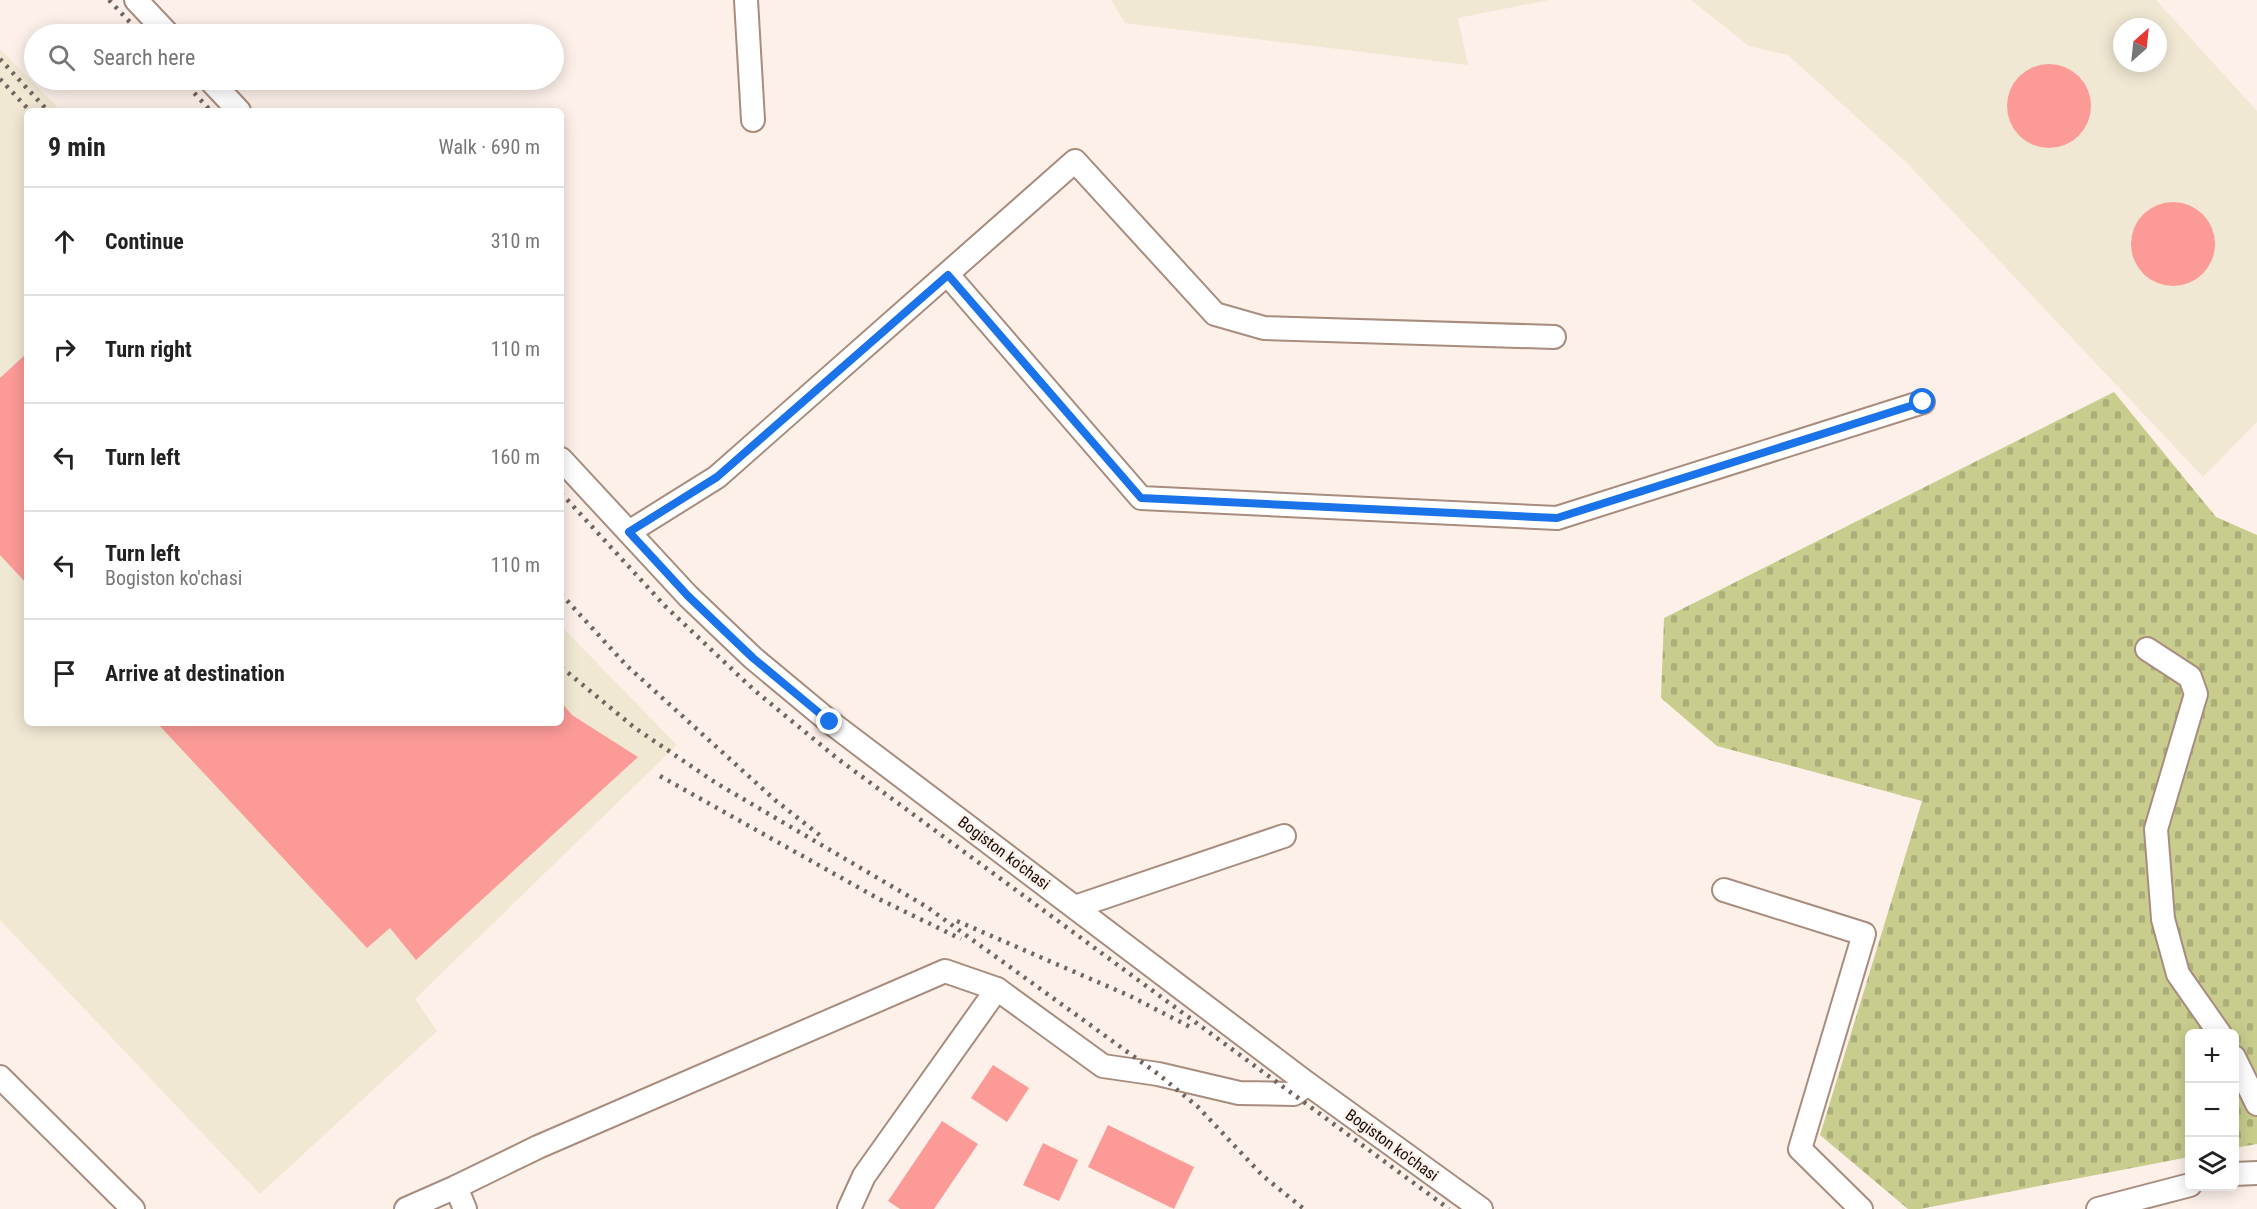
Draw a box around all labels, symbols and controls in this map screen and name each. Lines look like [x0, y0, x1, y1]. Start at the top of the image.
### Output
north arrow [2113, 18, 2167, 72]
search box [24, 24, 564, 90]
icon: search [45, 41, 78, 74]
text: Search here [93, 45, 195, 70]
text: 9 min [48, 132, 106, 162]
text: Walk · 690 m [439, 135, 540, 159]
icon: ahead [48, 225, 81, 258]
text: Continue [105, 229, 184, 254]
text: 310 m [491, 229, 540, 253]
icon: right [48, 333, 81, 366]
text: Turn right [105, 337, 192, 362]
text: 110 m [491, 337, 540, 361]
route start [1909, 388, 1935, 414]
icon: left [48, 441, 81, 474]
text: Turn left [105, 445, 180, 470]
text: 160 m [491, 445, 540, 469]
text: Turn left [105, 541, 180, 566]
icon: left [48, 549, 81, 582]
text: 110 m [491, 553, 540, 577]
text: Bogiston ko'chasi [105, 566, 242, 590]
icon: arrive [48, 657, 81, 690]
text: Arrive at destination [105, 661, 285, 686]
route end [816, 708, 842, 734]
street label: Bogiston ko'chasi [954, 812, 1054, 894]
map controls [2185, 1029, 2239, 1191]
button: + [2185, 1029, 2239, 1083]
button: − [2185, 1083, 2239, 1137]
street label: Bogiston ko'chasi [1342, 1105, 1442, 1185]
button: layers [2185, 1137, 2239, 1191]

